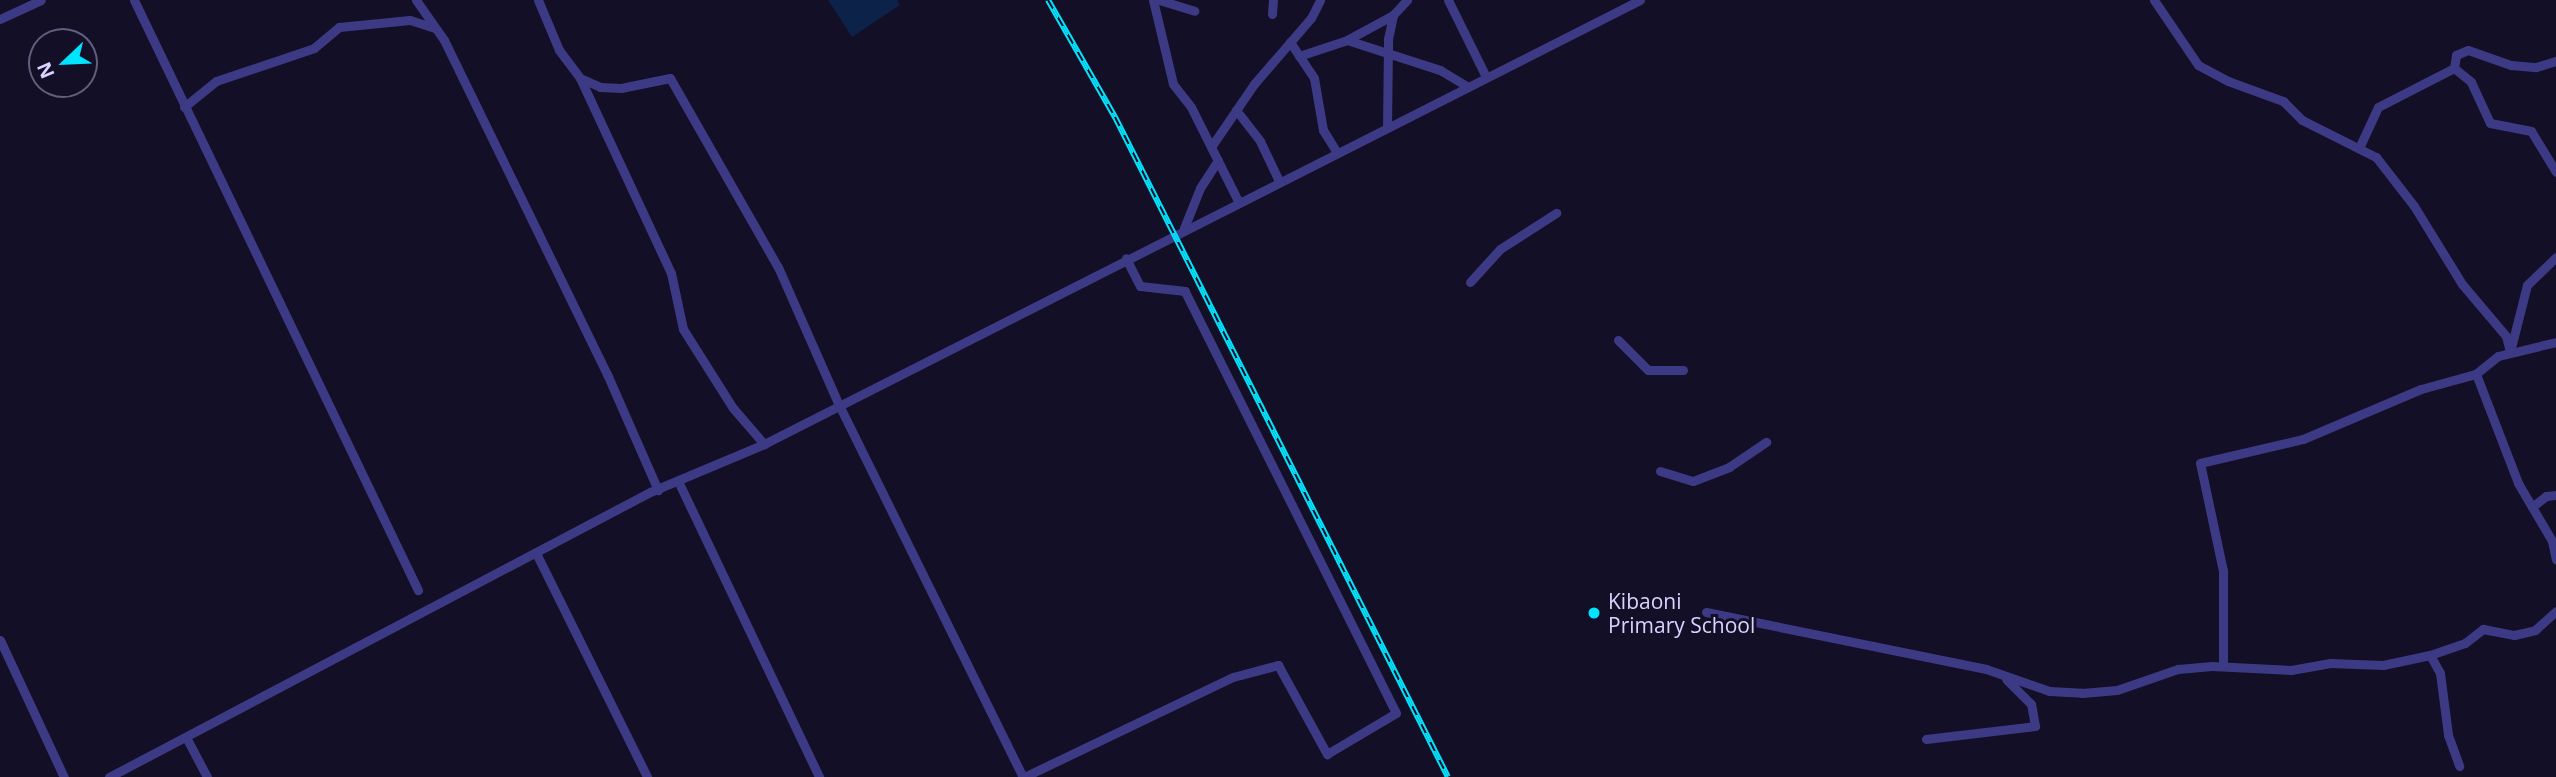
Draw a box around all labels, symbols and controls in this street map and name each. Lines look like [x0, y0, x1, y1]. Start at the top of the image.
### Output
north arrow [28, 28, 98, 98]
text: N [31, 58, 60, 83]
place label: Kibaoni Primary School [1608, 588, 1755, 638]
marker: Kibaoni Primary School [1586, 605, 1602, 621]

